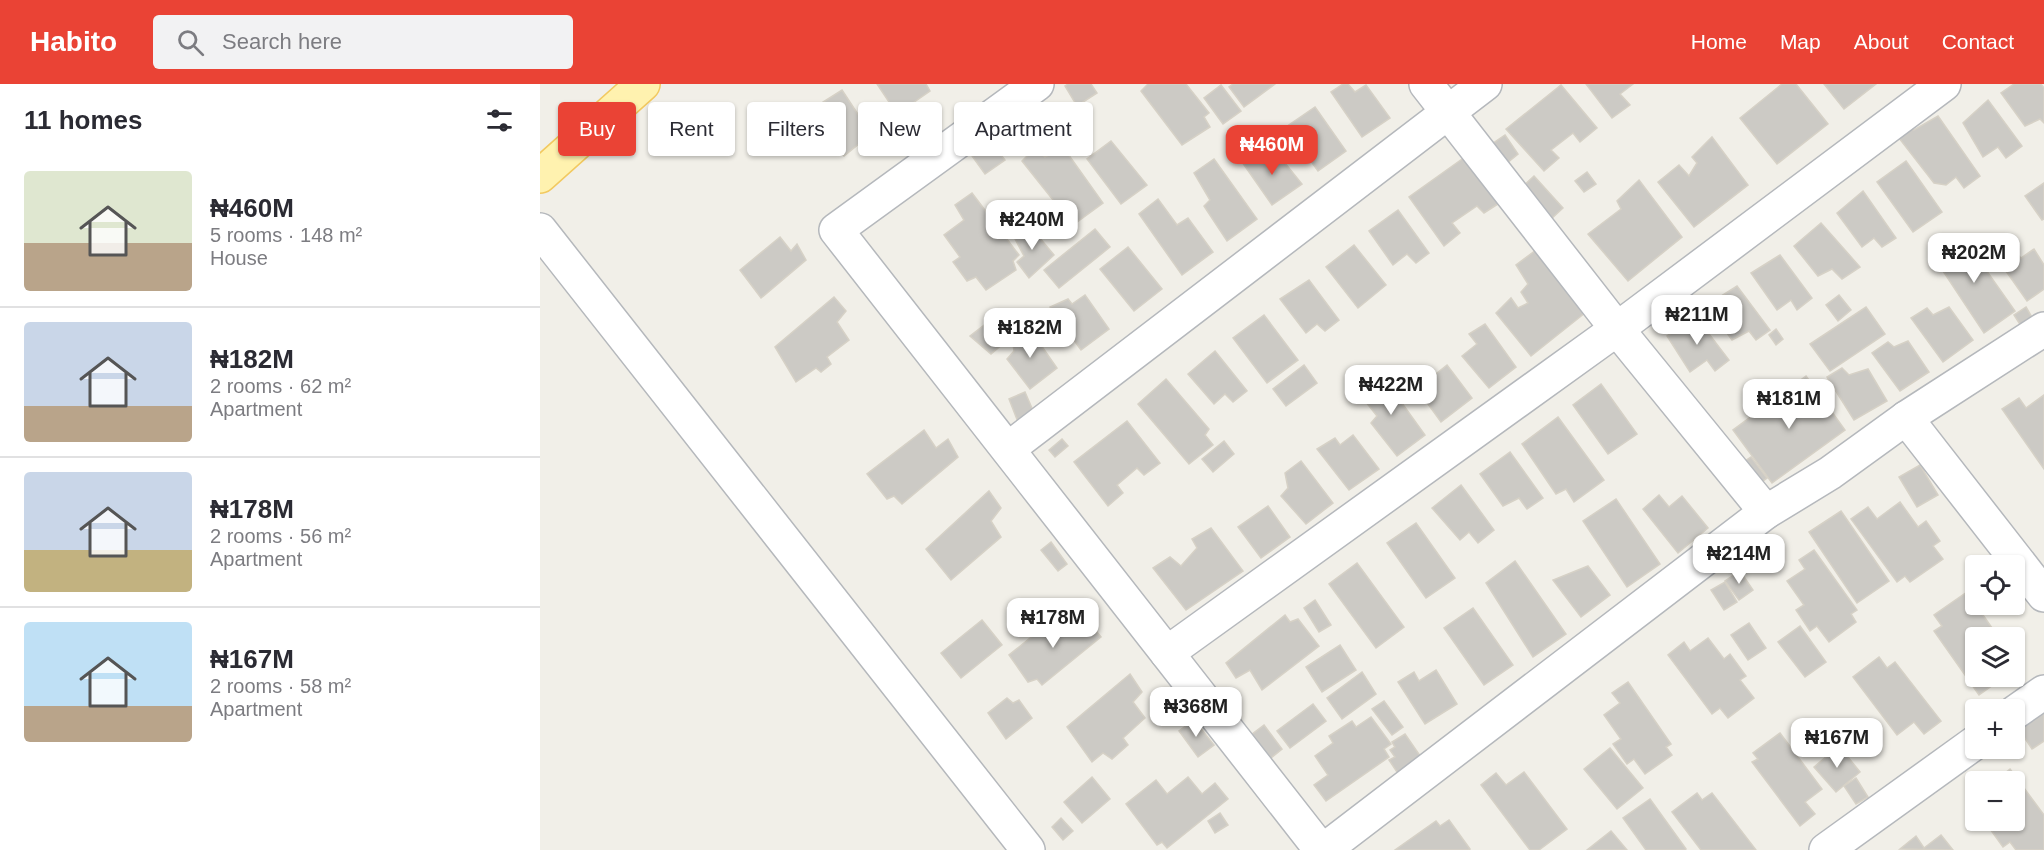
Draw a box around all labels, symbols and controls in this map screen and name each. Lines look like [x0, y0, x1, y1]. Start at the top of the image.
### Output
search box [153, 15, 573, 69]
text: Habito [30, 26, 117, 57]
icon: search [174, 26, 207, 59]
text: Search here [222, 29, 342, 54]
text: Home [1691, 30, 1747, 53]
text: Map [1780, 30, 1821, 53]
text: About [1854, 30, 1909, 53]
text: Contact [1942, 30, 2014, 53]
chip: Buy [558, 102, 636, 156]
chip: Rent [648, 102, 735, 156]
chip: Filters [747, 102, 846, 156]
chip: New [858, 102, 942, 156]
chip: Apartment [954, 102, 1093, 156]
icon: filters [483, 104, 516, 137]
text: 11 homes [24, 105, 143, 135]
pin: ₦460M [1230, 125, 1314, 176]
text: ₦460M [1240, 133, 1304, 155]
text: ₦460M [210, 193, 294, 223]
icon: home [72, 195, 144, 267]
pin: ₦240M [990, 200, 1074, 251]
text: ₦240M [1000, 208, 1064, 230]
text: 5 rooms · 148 m² [210, 224, 362, 246]
pin: ₦202M [1932, 233, 2016, 284]
text: ₦202M [1942, 241, 2006, 263]
text: House [210, 247, 268, 269]
pin: ₦211M [1655, 295, 1739, 346]
text: ₦211M [1665, 303, 1729, 325]
pin: ₦182M [988, 308, 1072, 359]
text: ₦182M [998, 316, 1062, 338]
text: ₦182M [210, 344, 294, 374]
icon: home [72, 346, 144, 418]
pin: ₦422M [1349, 365, 1433, 416]
text: ₦422M [1359, 373, 1423, 395]
text: 2 rooms · 62 m² [210, 375, 351, 397]
pin: ₦181M [1747, 379, 1831, 430]
text: ₦181M [1757, 387, 1821, 409]
text: Apartment [210, 398, 302, 420]
text: ₦178M [210, 494, 294, 524]
icon: home [72, 496, 144, 568]
text: 2 rooms · 56 m² [210, 525, 351, 547]
pin: ₦214M [1697, 534, 1781, 585]
text: ₦214M [1707, 542, 1771, 564]
text: Apartment [210, 548, 302, 570]
map controls [1965, 555, 2025, 831]
button: locate [1965, 555, 2025, 615]
pin: ₦178M [1011, 598, 1095, 649]
text: ₦178M [1021, 606, 1085, 628]
button: layers [1965, 627, 2025, 687]
text: ₦167M [210, 644, 294, 674]
icon: home [72, 646, 144, 718]
text: 2 rooms · 58 m² [210, 675, 351, 697]
pin: ₦368M [1154, 687, 1238, 738]
text: ₦368M [1164, 695, 1228, 717]
text: Apartment [210, 698, 302, 720]
button: + [1965, 699, 2025, 759]
pin: ₦167M [1795, 718, 1879, 769]
text: ₦167M [1805, 726, 1869, 748]
button: − [1965, 771, 2025, 831]

